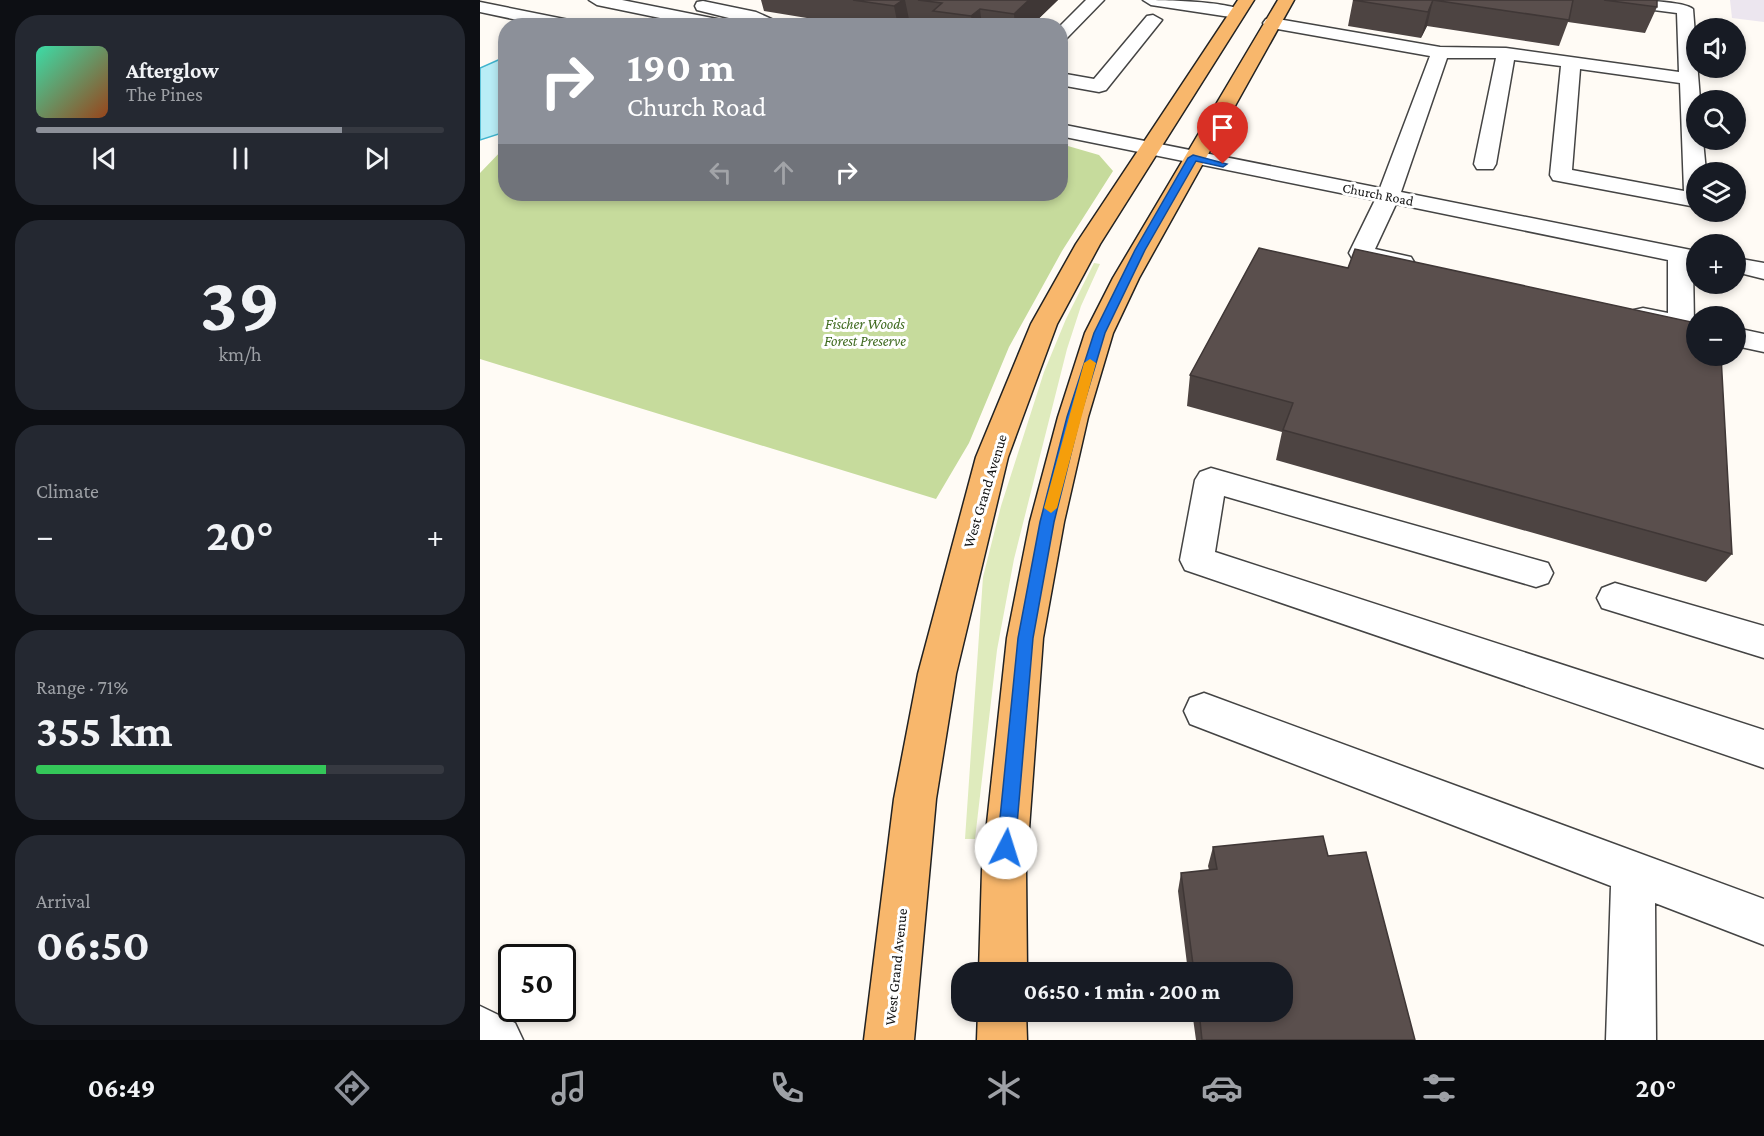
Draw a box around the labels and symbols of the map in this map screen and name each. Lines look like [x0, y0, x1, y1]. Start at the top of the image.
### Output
pin [1197, 102, 1248, 164]
street label: Church Road [1341, 179, 1416, 209]
park label: Fischer Woods Forest Preserve [824, 316, 906, 349]
street label: West Grand Avenue [960, 432, 1010, 550]
position arrow [974, 816, 1038, 880]
street label: West Grand Avenue [882, 907, 910, 1026]
speed limit sign: 50 [498, 944, 576, 1022]

